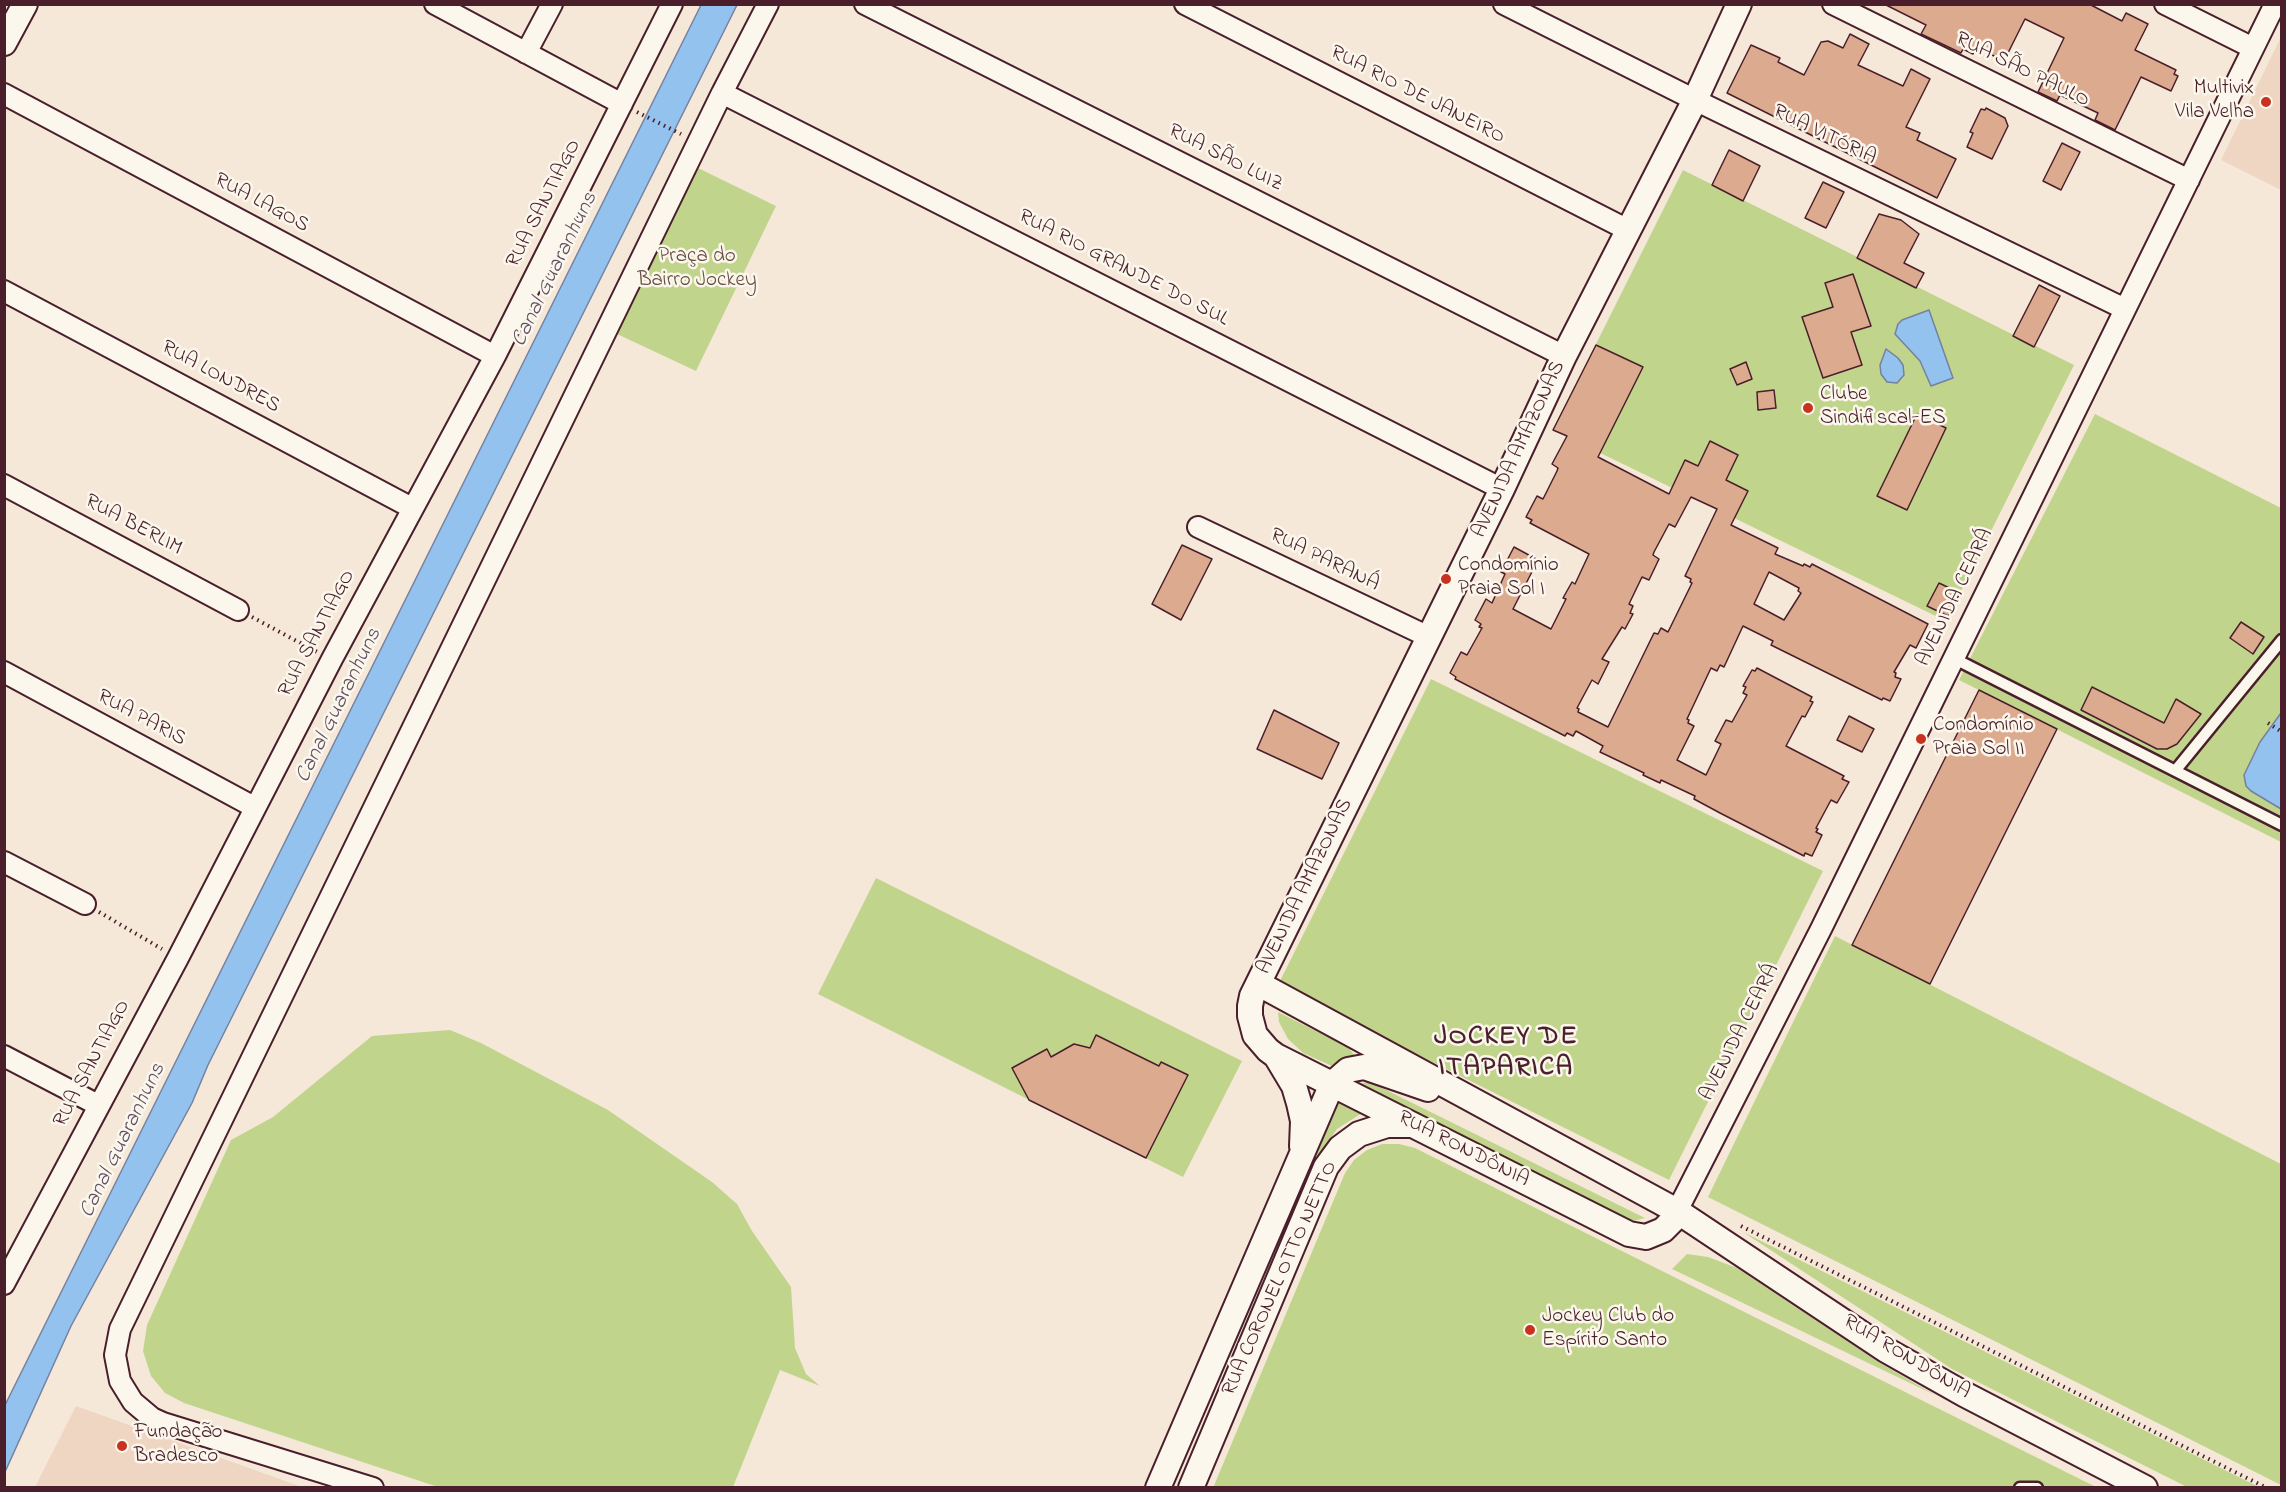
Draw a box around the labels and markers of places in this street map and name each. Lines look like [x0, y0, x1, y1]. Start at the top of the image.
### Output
place label: Multivix Vila Velha [2175, 77, 2254, 127]
marker: Multivix Vila Velha [2259, 95, 2273, 109]
place label: Clube Sindifiscal-ES [1820, 383, 1946, 433]
marker: Clube Sindifiscal-ES [1801, 401, 1815, 415]
place label: Condomínio Praia Sol I [1458, 554, 1559, 604]
marker: Condomínio Praia Sol I [1439, 572, 1453, 586]
place label: Condomínio Praia Sol II [1933, 714, 2034, 764]
marker: Condomínio Praia Sol II [1914, 732, 1928, 746]
place label: Jockey Club do Espírito Santo [1542, 1305, 1674, 1355]
marker: Jockey Club do Espírito Santo [1523, 1323, 1537, 1337]
place label: Fundação Bradesco [134, 1421, 222, 1471]
marker: Fundação Bradesco [115, 1439, 129, 1453]

